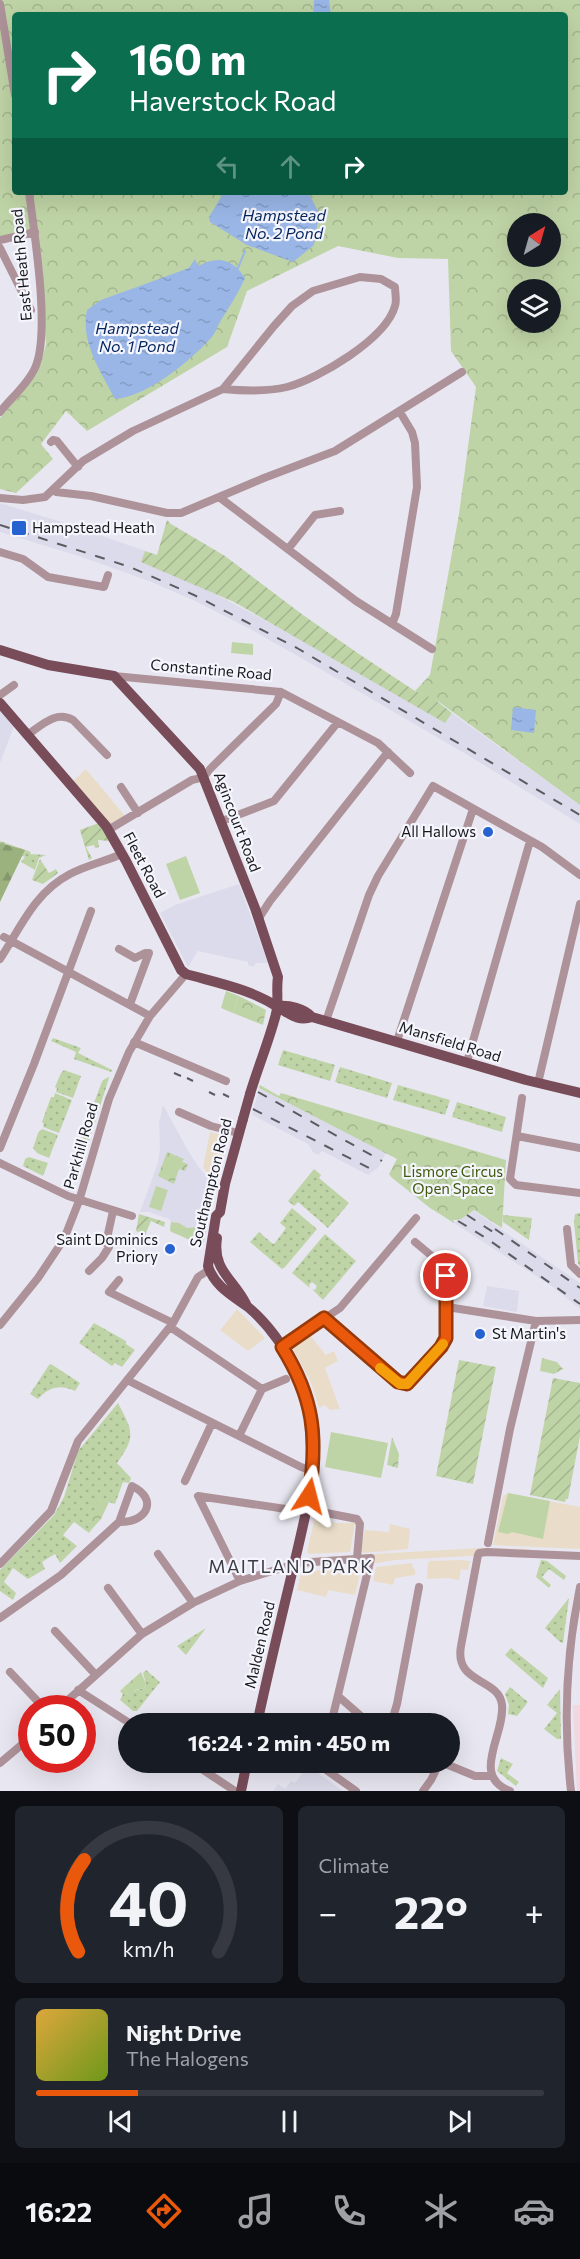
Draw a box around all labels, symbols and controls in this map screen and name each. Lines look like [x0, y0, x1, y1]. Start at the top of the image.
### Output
text: 160 m [129, 32, 247, 84]
icon: right [30, 36, 108, 114]
text: Haverstock Road [129, 84, 336, 117]
icon: left [211, 150, 244, 183]
icon: ahead [274, 150, 307, 183]
icon: right [337, 150, 370, 183]
water label: Hampstead No. 2 Pond [242, 205, 326, 242]
street label: East Heath Road [7, 208, 35, 322]
north arrow [507, 213, 561, 267]
map controls [507, 213, 561, 333]
button: layers [507, 279, 561, 333]
water label: Hampstead No. 1 Pond [95, 318, 179, 355]
place label: Hampstead Heath [32, 518, 155, 536]
marker: Hampstead Heath [10, 519, 28, 537]
street label: Constantine Road [150, 655, 272, 683]
street label: Agincourt Road [211, 769, 265, 874]
place label: All Hallows [401, 822, 476, 840]
marker: All Hallows [481, 825, 495, 839]
street label: Fleet Road [120, 828, 170, 901]
street label: Mansfield Road [397, 1017, 503, 1065]
street label: Parkhill Road [59, 1100, 101, 1191]
street label: Southampton Road [185, 1117, 235, 1249]
park label: Lismore Circus Open Space [403, 1162, 503, 1197]
place label: Saint Dominics Priory [56, 1230, 158, 1265]
marker: Saint Dominics Priory [163, 1242, 177, 1256]
pin [420, 1250, 471, 1301]
icon: arrive [429, 1259, 462, 1292]
place label: St Martin's [492, 1324, 566, 1342]
marker: St Martin's [473, 1327, 487, 1341]
position arrow [277, 1464, 341, 1528]
district label: MAITLAND PARK [208, 1555, 374, 1577]
street label: Malden Road [240, 1599, 278, 1690]
speed limit sign: 50 [18, 1695, 96, 1773]
text: 16:24 · 2 min · 450 m [188, 1729, 390, 1756]
text: Climate [319, 1853, 389, 1877]
text: 40 [109, 1863, 189, 1939]
text: 22° [394, 1883, 468, 1938]
text: − [319, 1891, 337, 1932]
text: + [525, 1891, 544, 1932]
text: km/h [123, 1935, 175, 1961]
text: Night Drive [126, 2019, 241, 2046]
text: The Halogens [126, 2046, 249, 2070]
icon: previous [104, 2105, 137, 2138]
icon: pause [273, 2105, 306, 2138]
icon: next [443, 2105, 476, 2138]
icon: directions [143, 2190, 185, 2232]
icon: music [235, 2190, 277, 2232]
icon: phone [328, 2190, 370, 2232]
icon: climate [420, 2190, 462, 2232]
icon: car [513, 2190, 555, 2232]
text: 16:22 [25, 2195, 92, 2228]

